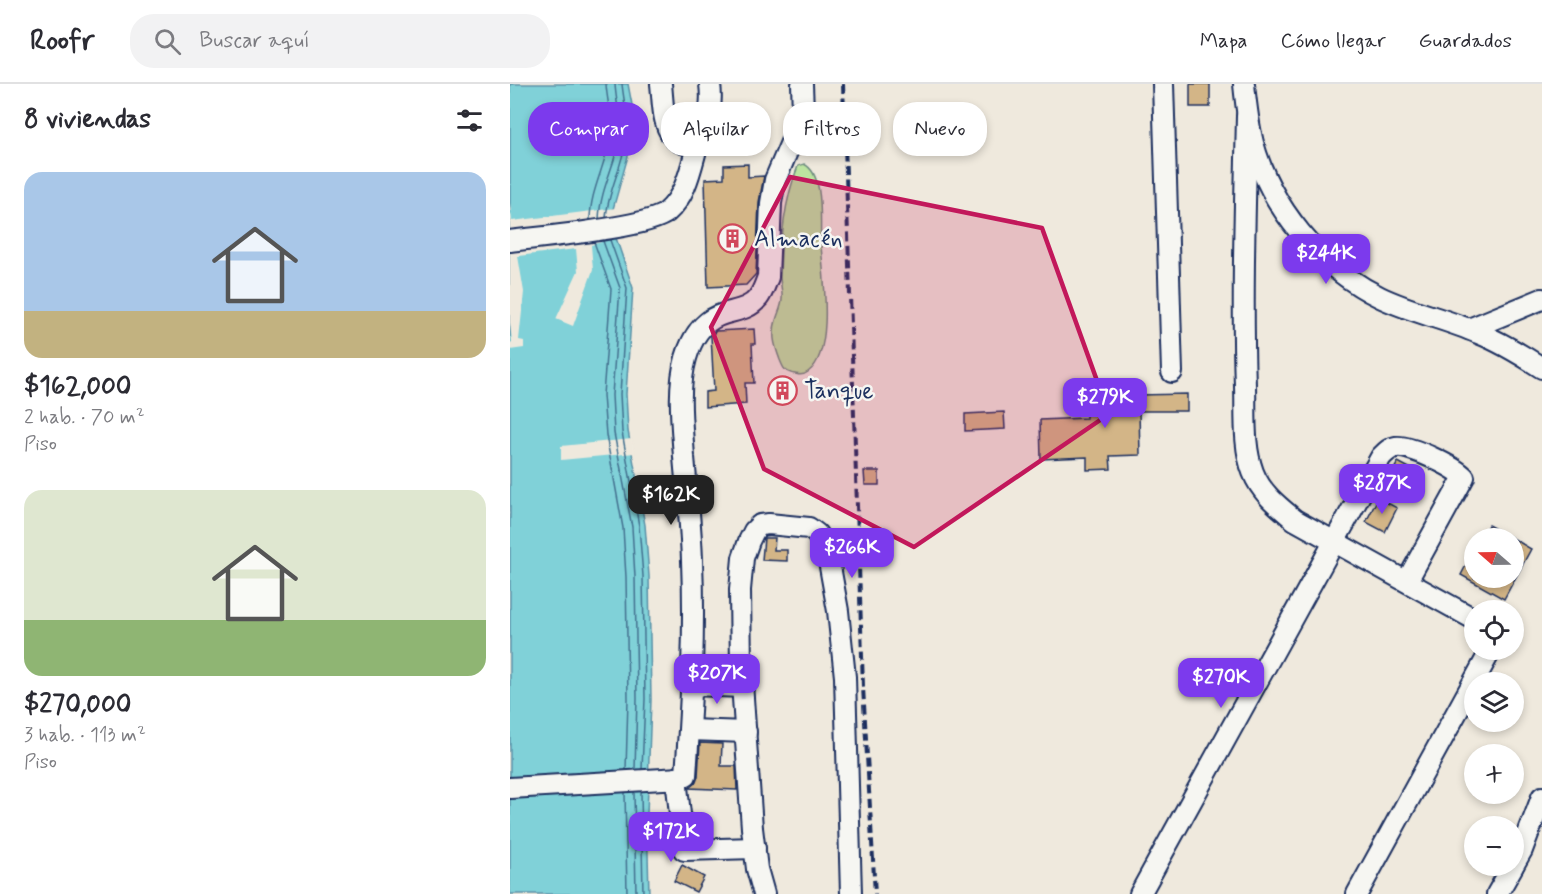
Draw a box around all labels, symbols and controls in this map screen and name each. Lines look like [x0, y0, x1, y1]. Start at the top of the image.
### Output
search box [130, 14, 550, 68]
text: Roofr [30, 23, 94, 60]
icon: search [151, 25, 184, 58]
text: Buscar aquí [199, 27, 310, 55]
text: Mapa [1200, 27, 1248, 55]
text: Cómo llegar [1281, 27, 1386, 55]
text: Guardados [1419, 27, 1512, 55]
chip: Comprar [528, 102, 649, 156]
chip: Alquilar [661, 102, 771, 156]
chip: Filtros [783, 102, 881, 156]
chip: Nuevo [893, 102, 987, 156]
text: 8 viviendas [24, 103, 151, 137]
icon: filters [453, 104, 486, 137]
icon: home [201, 211, 309, 319]
building icon: Almacén [717, 223, 749, 255]
place label: Almacén [754, 224, 843, 255]
pin: $244K [1284, 234, 1368, 285]
text: $244K [1296, 240, 1356, 267]
text: $162,000 [24, 370, 131, 404]
building icon: Tanque [767, 375, 799, 407]
place label: Tanque [804, 376, 874, 407]
pin: $279K [1063, 378, 1147, 429]
text: $279K [1077, 384, 1133, 411]
text: 2 hab. · 70 m² [24, 404, 145, 431]
text: Piso [24, 431, 57, 458]
pin: $287K [1340, 464, 1424, 515]
text: $287K [1353, 470, 1411, 497]
pin: $162K [629, 475, 713, 526]
text: $162K [642, 481, 700, 508]
pin: $266K [810, 528, 894, 579]
north arrow [1464, 528, 1524, 588]
map controls [1464, 528, 1524, 876]
icon: home [201, 529, 309, 637]
text: $266K [824, 534, 880, 561]
button: locate [1464, 600, 1524, 660]
pin: $207K [675, 654, 759, 705]
pin: $270K [1179, 658, 1263, 709]
text: $207K [688, 660, 746, 687]
text: $270K [1192, 664, 1250, 691]
button: layers [1464, 672, 1524, 732]
text: $270,000 [24, 688, 131, 722]
text: 3 hab. · 113 m² [24, 722, 146, 749]
button: + [1464, 744, 1524, 804]
text: Piso [24, 749, 57, 776]
pin: $172K [629, 812, 713, 863]
button: − [1464, 816, 1524, 876]
text: $172K [643, 818, 699, 845]

